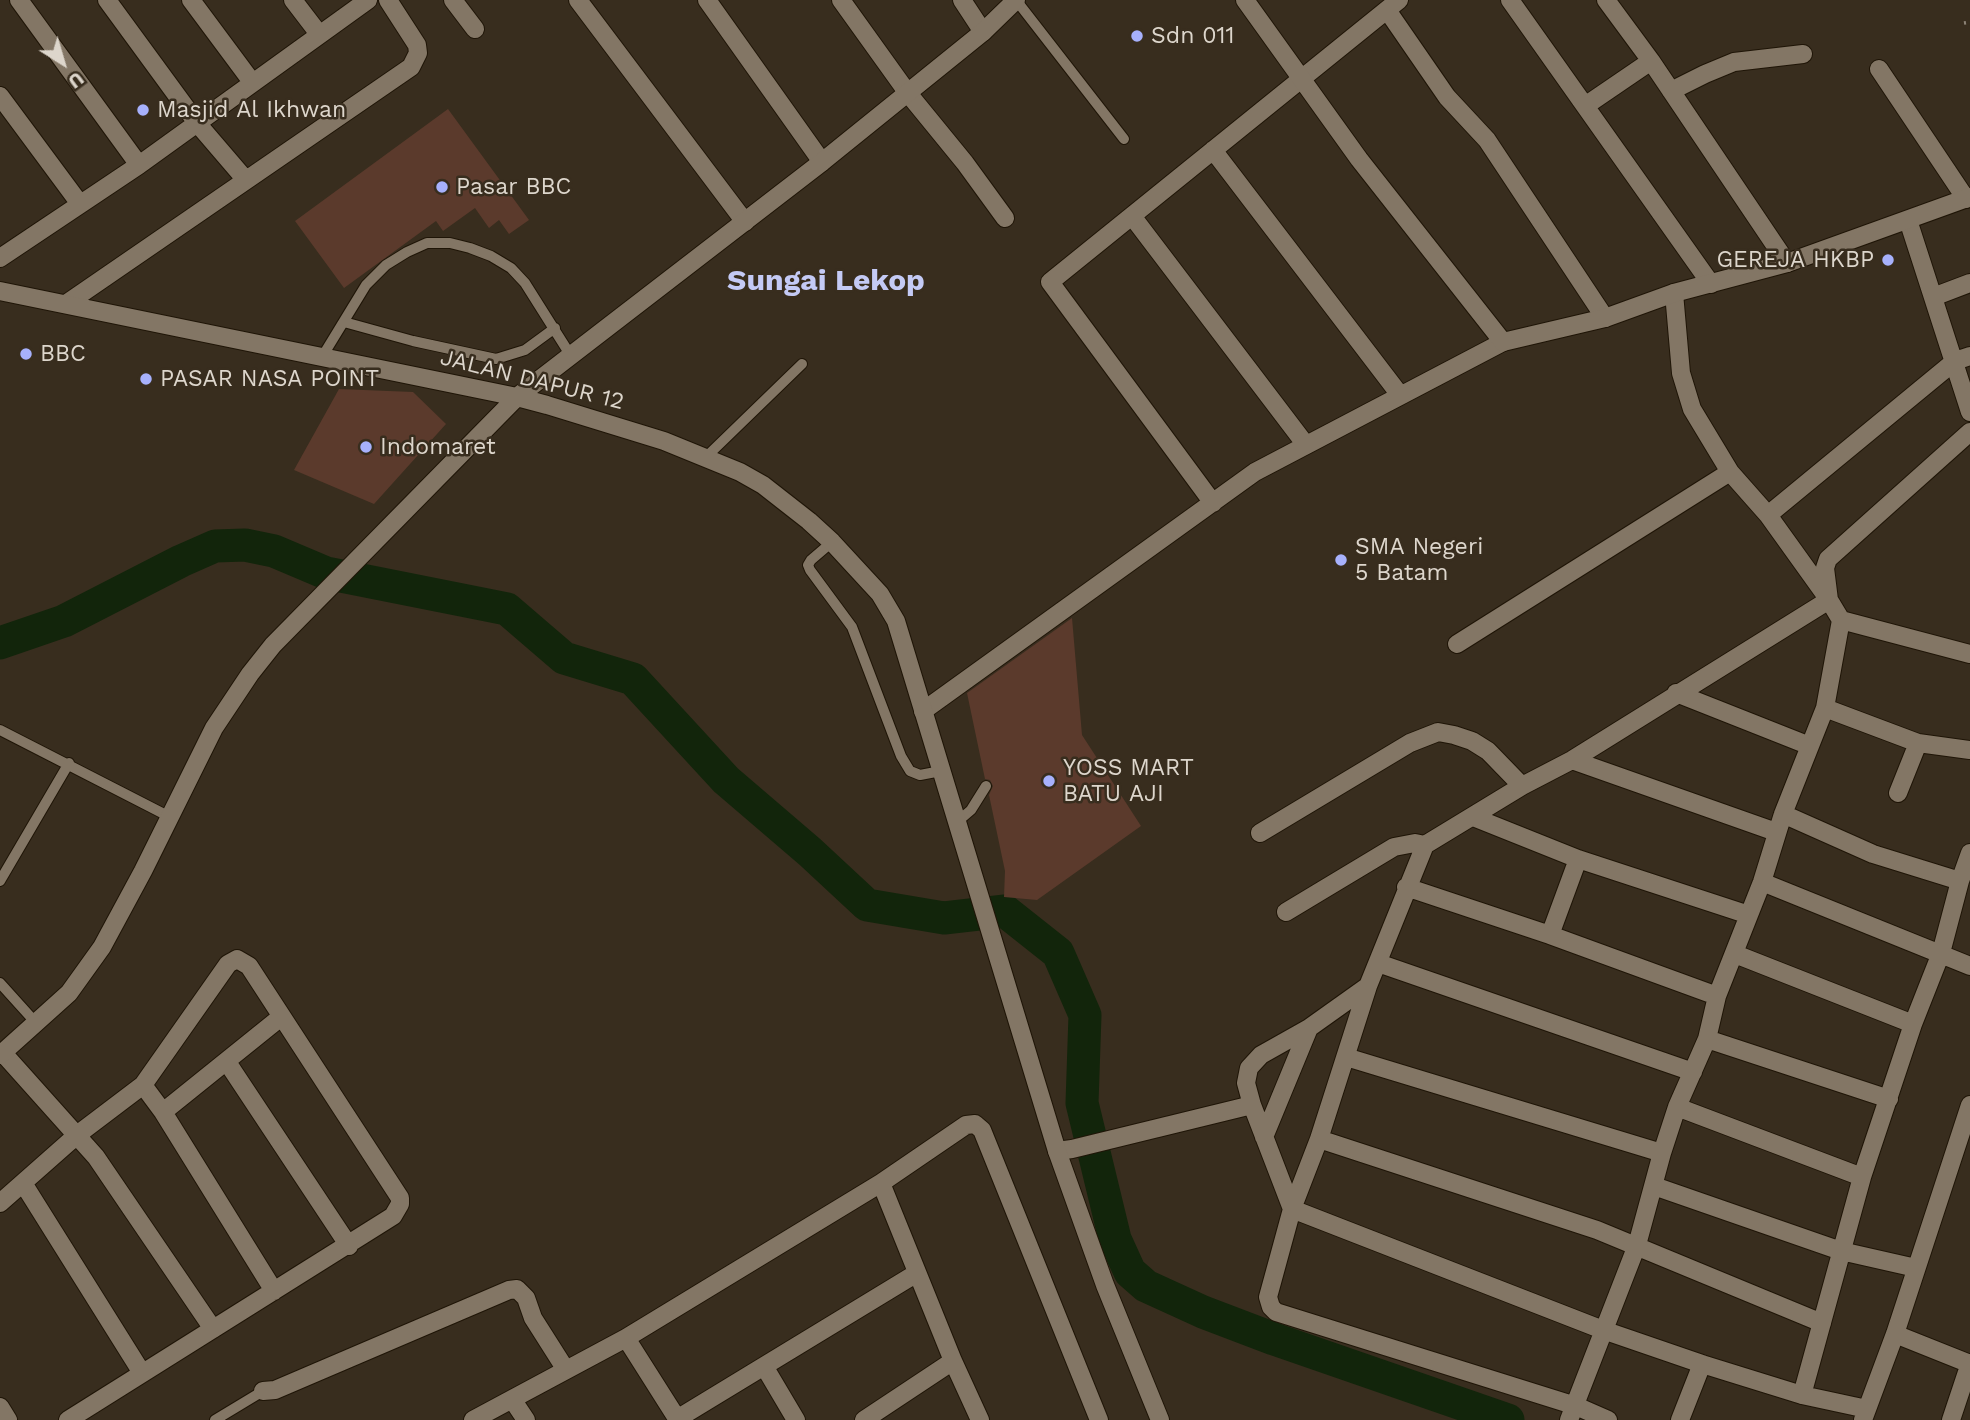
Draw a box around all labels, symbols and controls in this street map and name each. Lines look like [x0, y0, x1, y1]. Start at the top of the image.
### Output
place label: Sdn 011 [1151, 22, 1234, 50]
north arrow [28, 28, 98, 98]
marker: Sdn 011 [1129, 28, 1145, 44]
text: U [64, 67, 88, 93]
place label: Masjid Al Ikhwan [157, 96, 346, 124]
marker: Masjid Al Ikhwan [135, 102, 151, 118]
place label: Pasar BBC [456, 173, 571, 201]
marker: Pasar BBC [434, 179, 450, 195]
place label: GEREJA HKBP [1716, 246, 1874, 274]
marker: GEREJA HKBP [1880, 252, 1896, 268]
district label: Sungai Lekop [727, 263, 925, 299]
place label: BBC [40, 340, 86, 368]
street label: JALAN DAPUR 12 [437, 344, 627, 416]
marker: BBC [18, 346, 34, 362]
place label: PASAR NASA POINT [160, 365, 379, 393]
marker: PASAR NASA POINT [138, 371, 154, 387]
place label: Indomaret [380, 433, 496, 461]
marker: Indomaret [358, 439, 374, 455]
place label: SMA Negeri 5 Batam [1355, 533, 1483, 587]
marker: SMA Negeri 5 Batam [1333, 552, 1349, 568]
place label: YOSS MART BATU AJI [1063, 754, 1194, 808]
marker: YOSS MART BATU AJI [1041, 773, 1057, 789]

